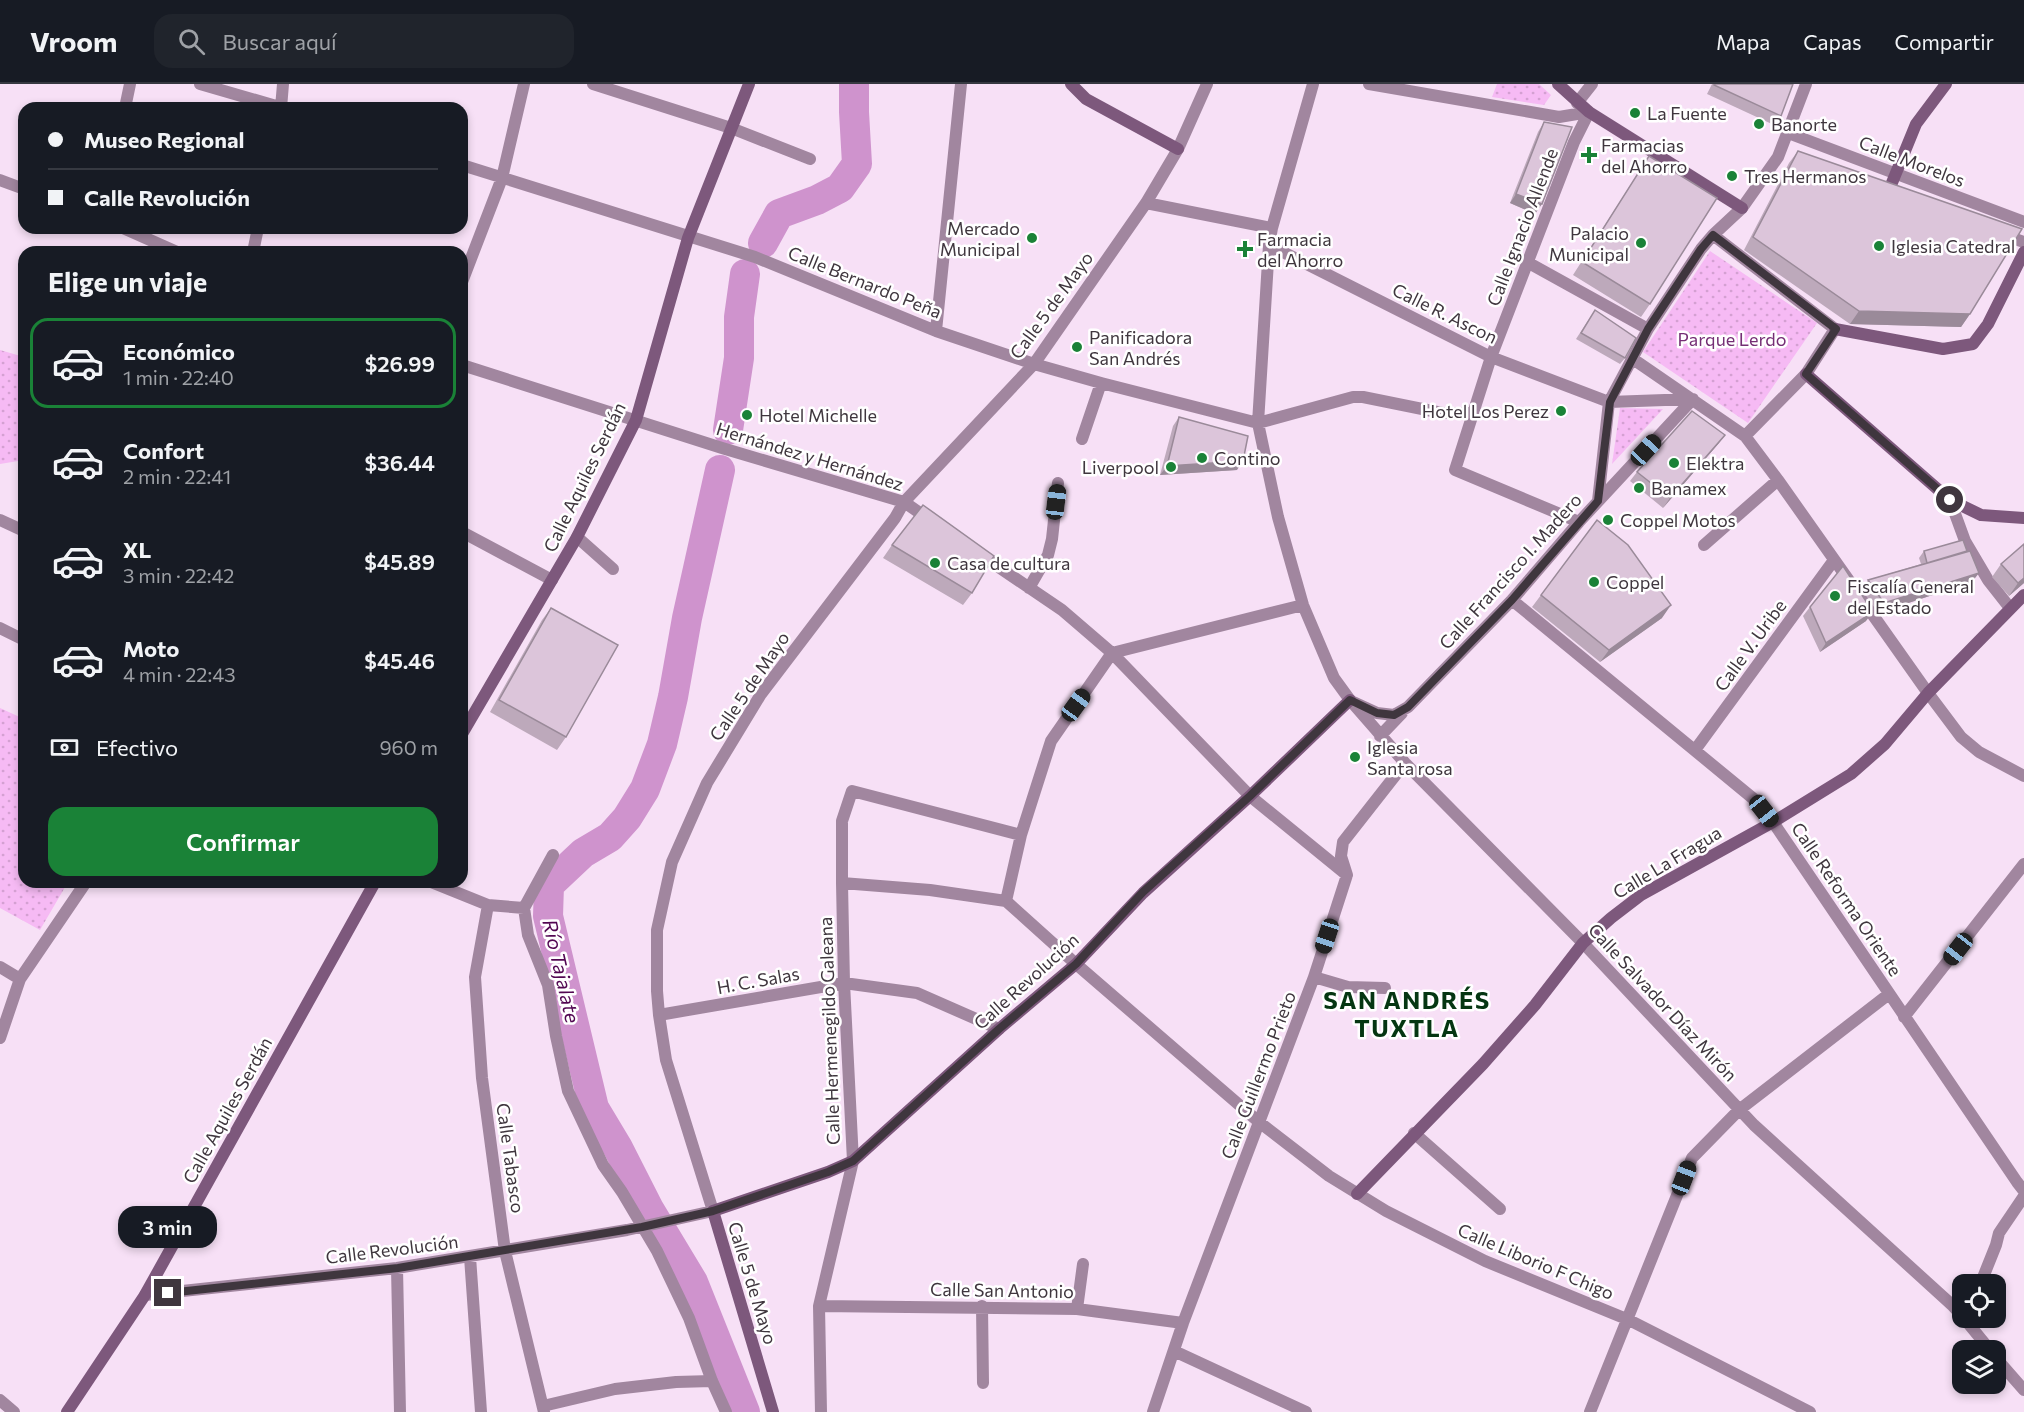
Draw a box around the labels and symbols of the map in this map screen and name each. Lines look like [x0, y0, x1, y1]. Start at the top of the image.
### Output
place label: La Fuente [1647, 102, 1727, 124]
marker: La Fuente [1628, 106, 1642, 120]
place label: Banorte [1771, 113, 1837, 135]
marker: Banorte [1752, 117, 1766, 131]
street label: Calle Morelos [1856, 131, 1968, 191]
place label: Farmacias del Ahorro [1601, 134, 1687, 177]
street label: Calle Ignacio Allende [1482, 145, 1562, 309]
marker: Farmacias del Ahorro [1582, 148, 1596, 162]
place label: Tres Hermanos [1744, 165, 1866, 187]
marker: Tres Hermanos [1725, 169, 1739, 183]
place label: Mercado Municipal [940, 217, 1020, 260]
place label: Palacio Municipal [1549, 222, 1629, 265]
place label: Farmacia del Ahorro [1257, 228, 1343, 271]
marker: Mercado Municipal [1025, 231, 1039, 245]
place label: Iglesia Catedral [1891, 235, 2015, 257]
marker: Palacio Municipal [1634, 236, 1648, 250]
marker: Iglesia Catedral [1872, 239, 1886, 253]
street label: Calle Bernardo Peña [785, 241, 945, 323]
marker: Farmacia del Ahorro [1238, 242, 1252, 256]
street label: Calle 5 de Mayo [1005, 247, 1097, 363]
street label: Calle R. Ascon [1389, 278, 1501, 348]
place label: Panificadora San Andrés [1089, 326, 1192, 369]
park label: Parque Lerdo [1678, 328, 1786, 350]
marker: Panificadora San Andrés [1070, 340, 1084, 354]
street label: Calle Aquiles Serdán [538, 399, 630, 555]
place label: Hotel Los Perez [1422, 400, 1549, 422]
place label: Hotel Michelle [759, 404, 877, 426]
marker: Hotel Los Perez [1554, 404, 1568, 418]
marker: Hotel Michelle [740, 408, 754, 422]
street label: Hernández y Hernández [714, 417, 906, 495]
car [1627, 431, 1665, 469]
place label: Contino [1214, 447, 1280, 469]
marker: Contino [1195, 451, 1209, 465]
place label: Elektra [1686, 452, 1744, 474]
place label: Liverpool [1082, 456, 1159, 478]
marker: Elektra [1667, 456, 1681, 470]
marker: Liverpool [1164, 460, 1178, 474]
place label: Banamex [1651, 477, 1727, 499]
marker: Banamex [1632, 481, 1646, 495]
car [1045, 483, 1067, 521]
route start [1936, 486, 1963, 513]
street label: Calle Francisco I. Madero [1434, 489, 1586, 653]
place label: Coppel Motos [1620, 509, 1736, 531]
marker: Coppel Motos [1601, 513, 1615, 527]
place label: Casa de cultura [947, 552, 1071, 574]
marker: Casa de cultura [928, 556, 942, 570]
place label: Coppel [1606, 571, 1664, 593]
marker: Coppel [1587, 575, 1601, 589]
place label: Fiscalía General del Estado [1847, 575, 1974, 618]
marker: Fiscalía General del Estado [1828, 589, 1842, 603]
street label: Calle V. Uribe [1709, 595, 1791, 695]
street label: Calle 5 de Mayo [704, 627, 794, 745]
car [1058, 685, 1094, 725]
place label: Iglesia Santa rosa [1367, 736, 1453, 779]
marker: Iglesia Santa rosa [1348, 750, 1362, 764]
car [1746, 791, 1782, 831]
street label: Calle Reforma Oriente [1787, 818, 1907, 980]
street label: Calle La Fragua [1609, 821, 1725, 903]
street label: Calle Hermenegildo Galeana [814, 916, 844, 1146]
car [1313, 916, 1341, 956]
water label: Río Tajalate [538, 917, 586, 1026]
street label: Calle Salvador Díaz Mirón [1584, 918, 1742, 1086]
street label: Calle Revolución [969, 928, 1083, 1034]
car [1940, 929, 1976, 969]
street label: H. C. Salas [715, 962, 801, 998]
district label: SAN ANDRÉS TUXTLA [1323, 985, 1491, 1042]
street label: Calle Guillermo Prieto [1216, 988, 1300, 1162]
street label: Calle Aquiles Serdán [178, 1033, 276, 1187]
street label: Calle Tabasco [492, 1101, 530, 1215]
car [1669, 1158, 1699, 1198]
callout: 3 min [118, 1206, 218, 1248]
street label: Calle Liborio F Chigo [1455, 1218, 1617, 1304]
street label: Calle 5 de Mayo [724, 1219, 782, 1347]
street label: Calle Revolución [324, 1230, 460, 1268]
street label: Calle San Antonio [930, 1278, 1074, 1302]
route end [154, 1279, 181, 1306]

